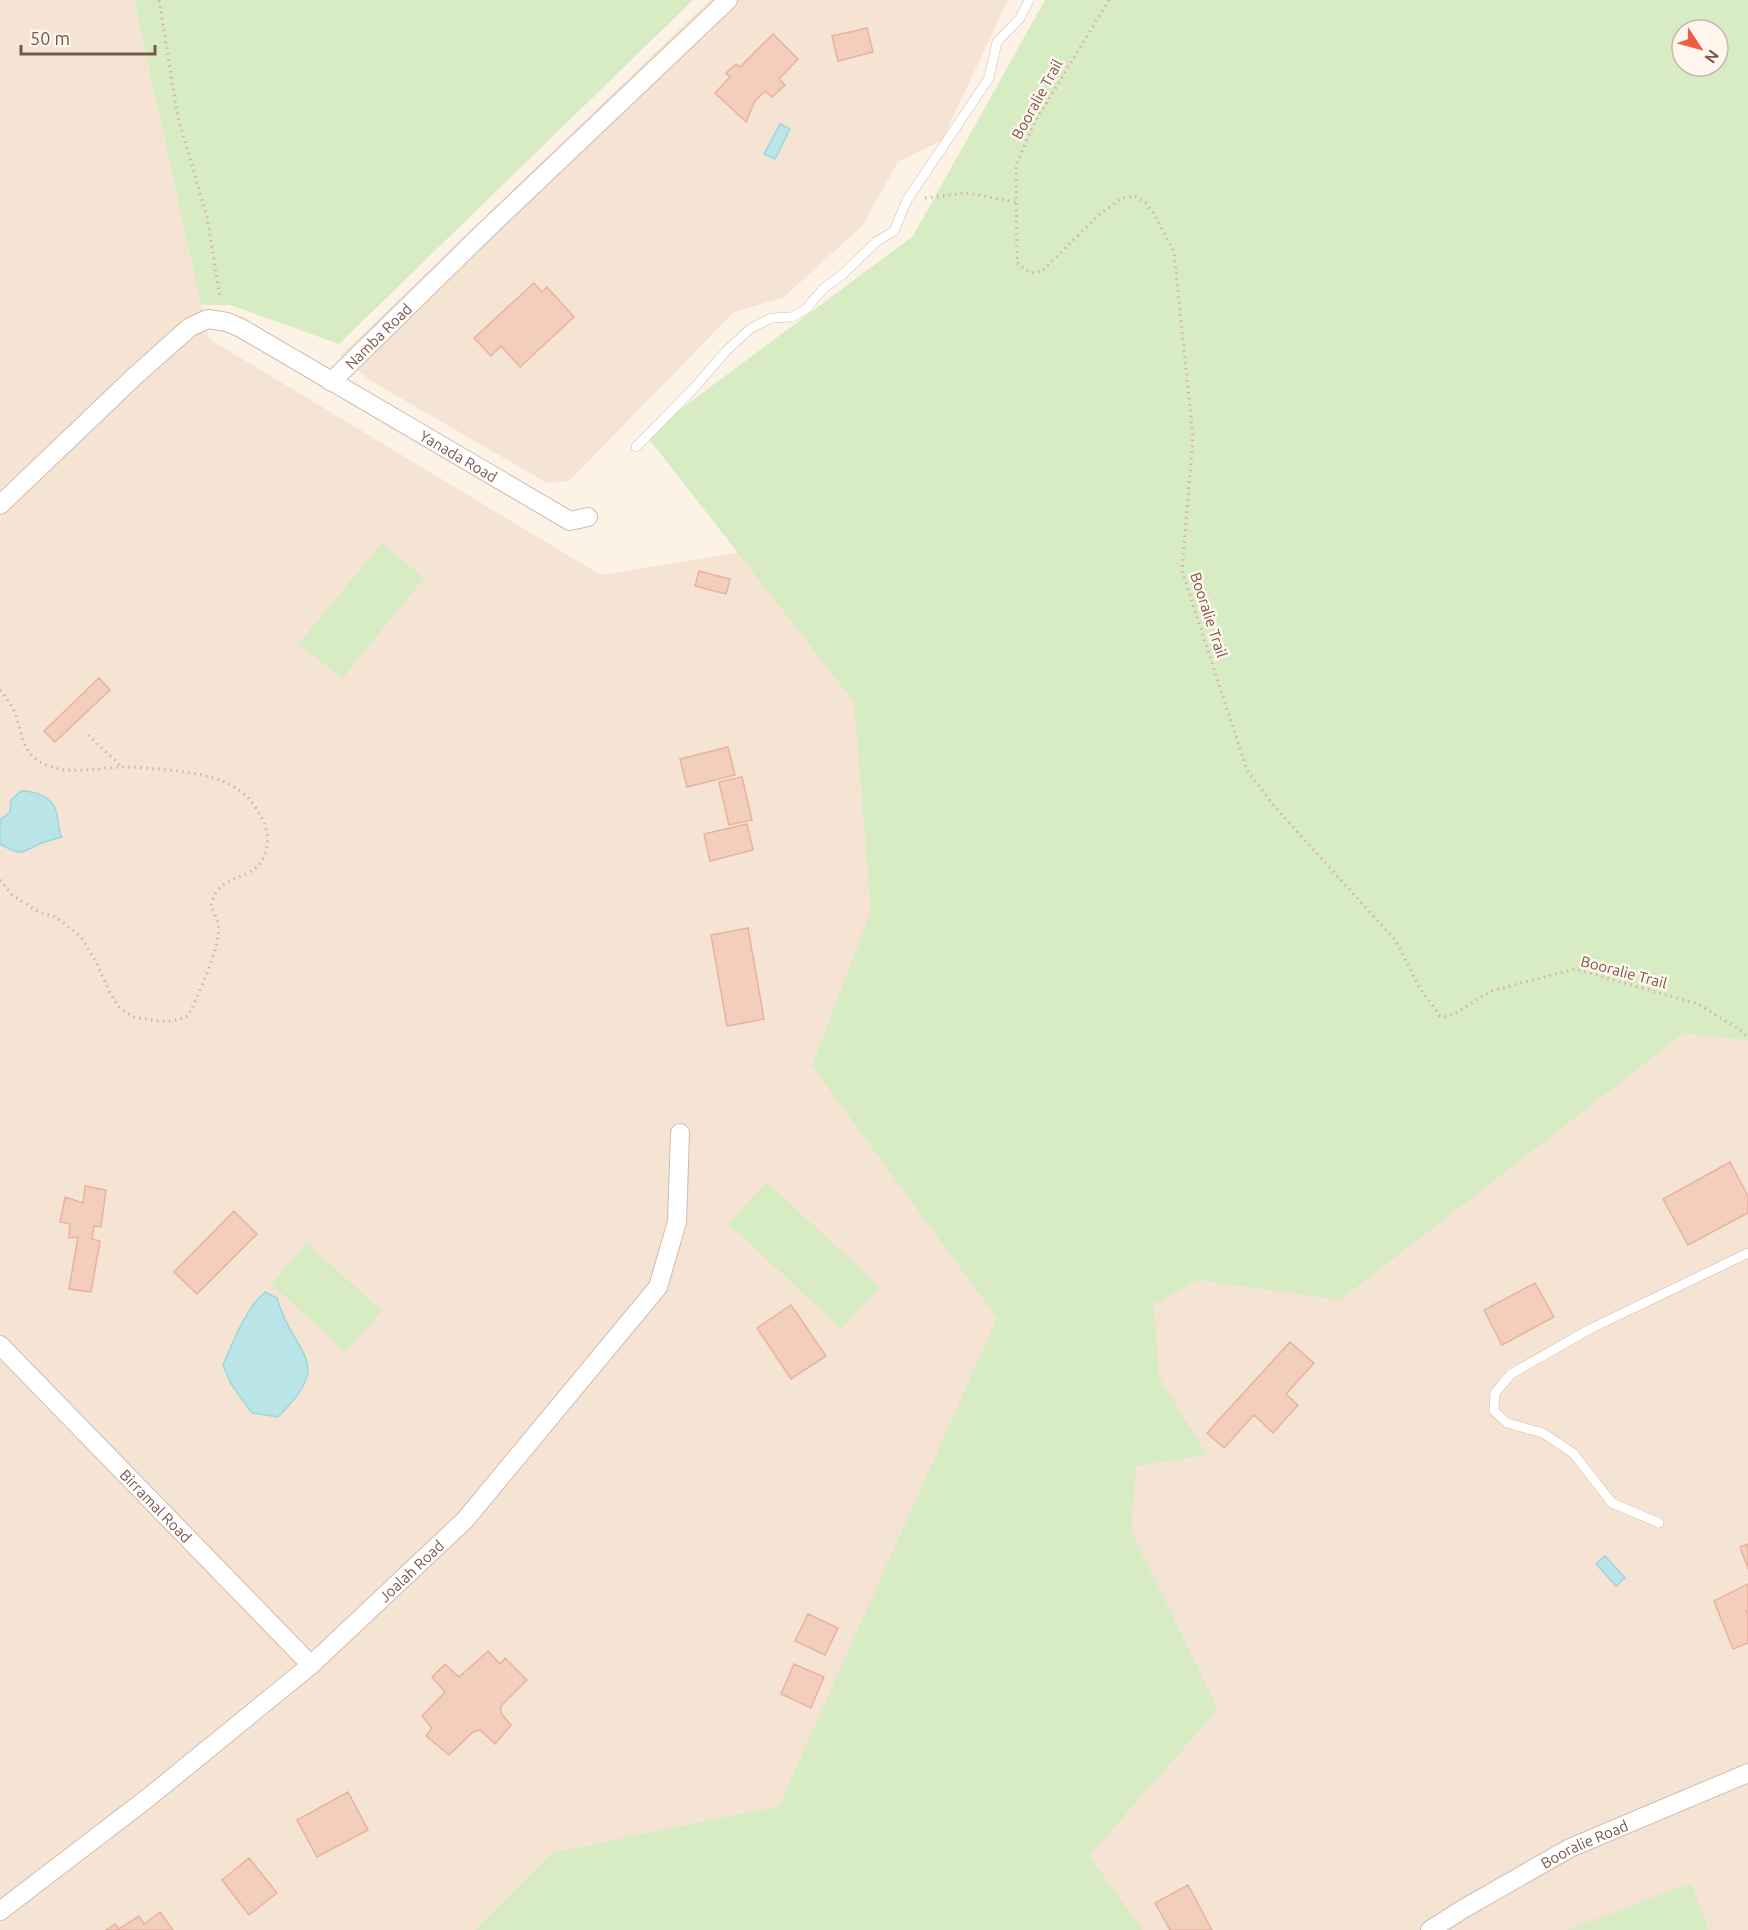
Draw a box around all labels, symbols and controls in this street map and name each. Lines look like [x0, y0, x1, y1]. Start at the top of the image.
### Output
scale bar [21, 18, 154, 56]
north arrow [1670, 18, 1730, 78]
text: 50 m [30, 28, 70, 48]
text: N [1701, 47, 1723, 67]
street label: Booralie Trail [1008, 56, 1066, 142]
street label: Namba Road [341, 300, 415, 372]
street label: Yanada Road [417, 426, 500, 485]
street label: Booralie Trail [1187, 570, 1231, 660]
street label: Booralie Trail [1579, 952, 1669, 992]
street label: Birramal Road [117, 1466, 195, 1546]
street label: Joalah Road [375, 1536, 447, 1605]
street label: Booralie Road [1538, 1816, 1630, 1871]

